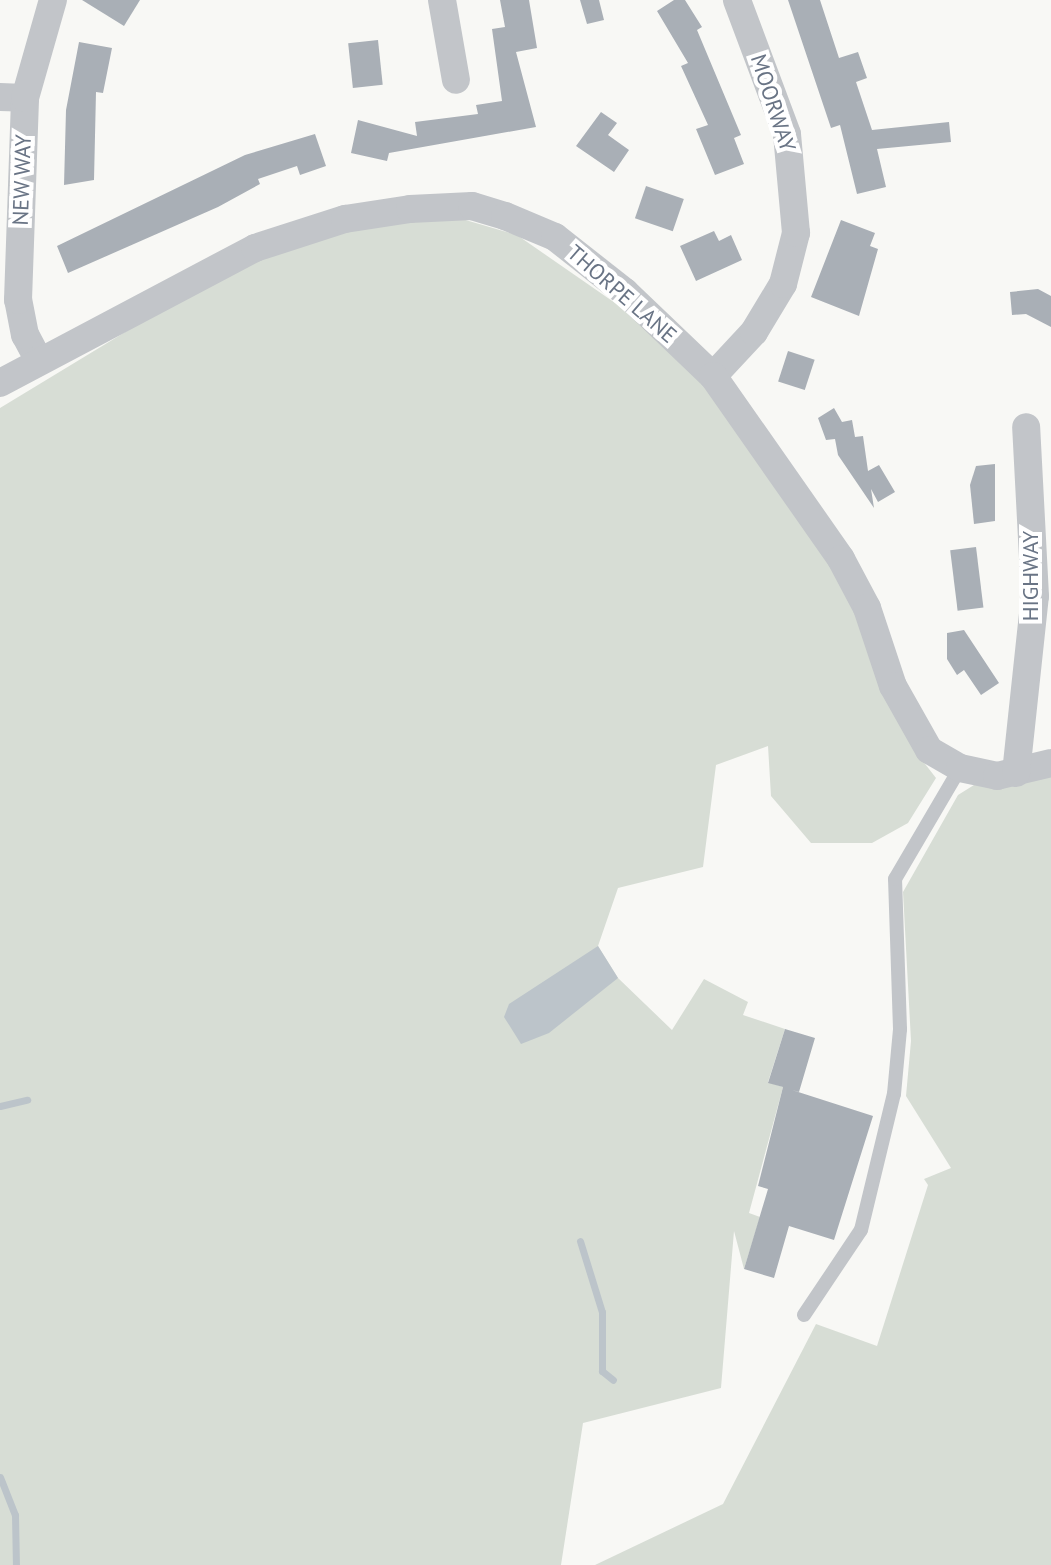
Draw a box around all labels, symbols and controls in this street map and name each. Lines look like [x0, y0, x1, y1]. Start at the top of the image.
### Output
street label: MOORWAY [745, 51, 801, 155]
street label: NEW WAY [7, 134, 37, 226]
street label: THORPE LANE [562, 239, 682, 349]
street label: HIGHWAY [1018, 531, 1044, 621]

